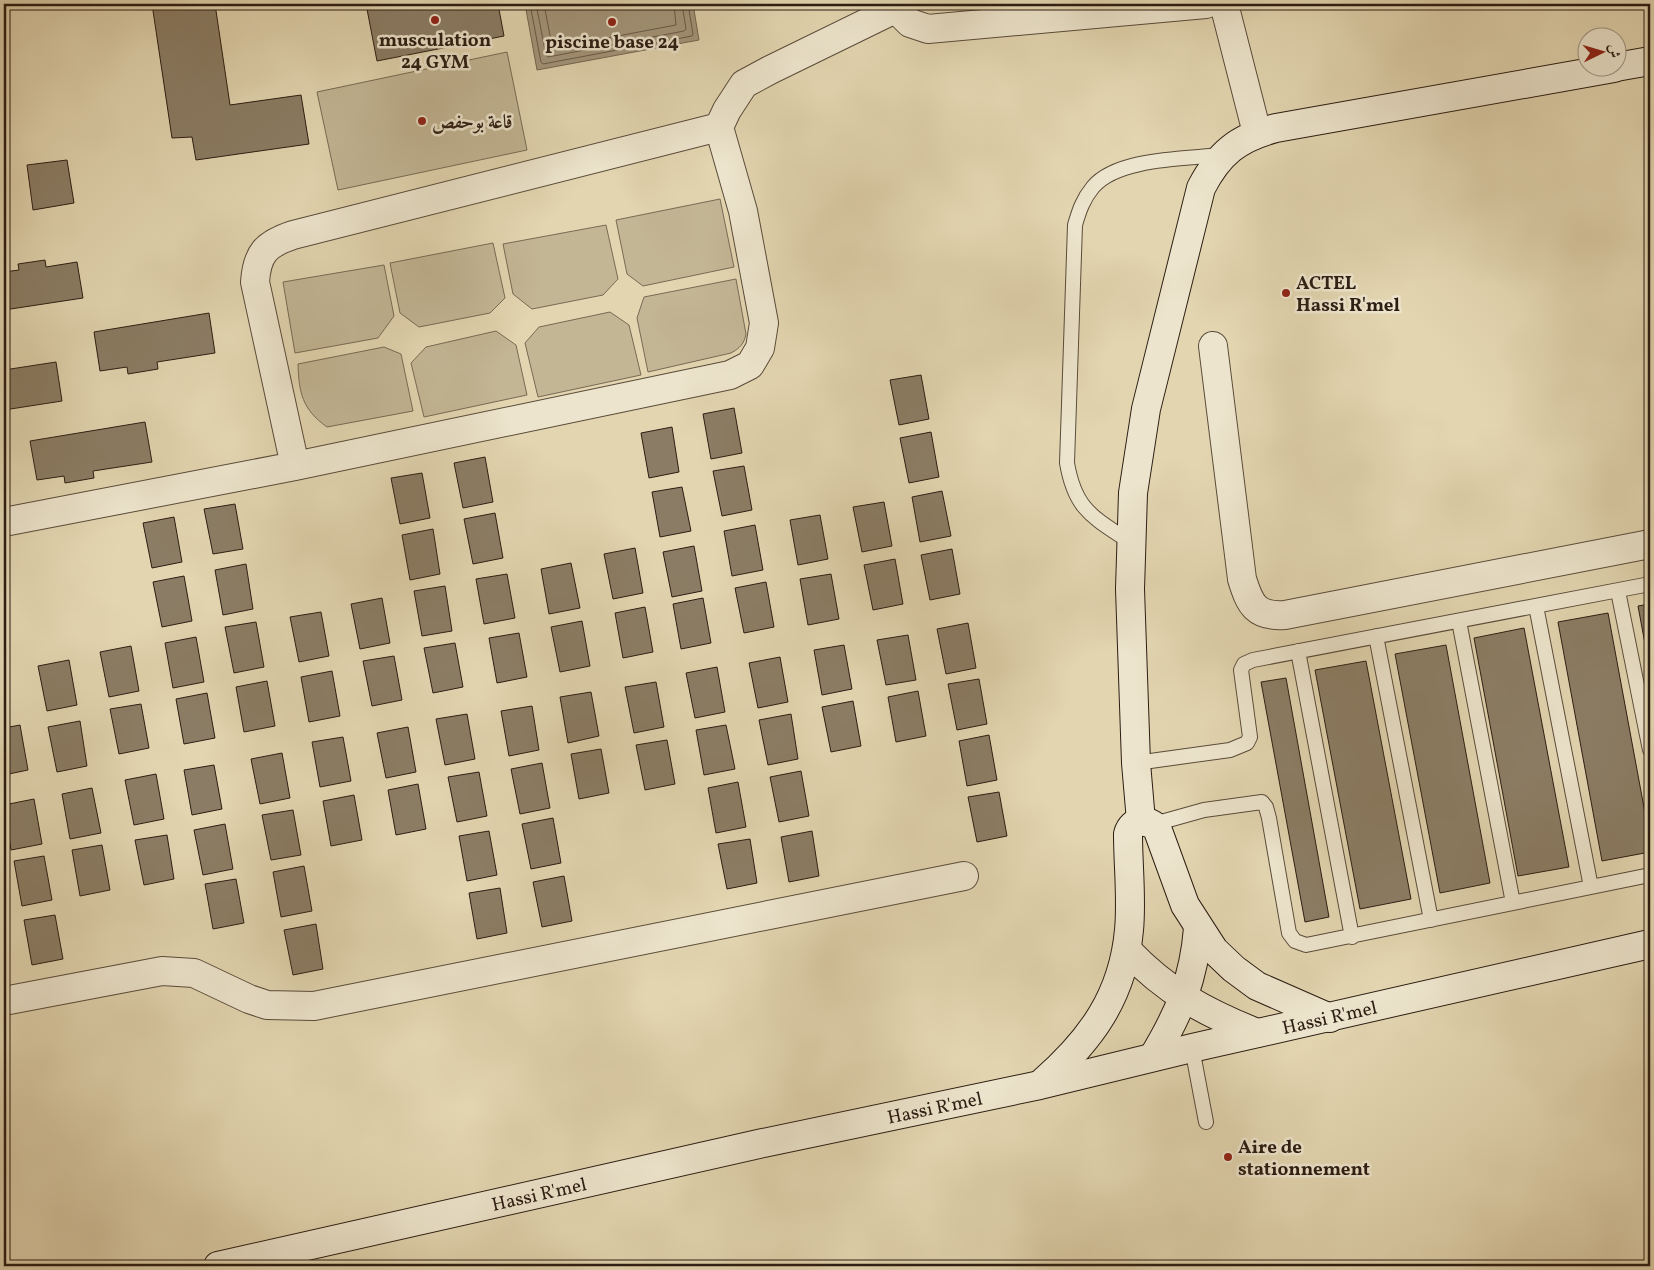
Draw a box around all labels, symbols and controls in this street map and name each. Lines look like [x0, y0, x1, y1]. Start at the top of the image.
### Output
marker: musculation 24 GYM [429, 14, 441, 26]
marker: piscine base 24 [606, 16, 618, 28]
place label: musculation 24 GYM [379, 28, 491, 76]
north arrow [1576, 28, 1626, 78]
place label: piscine base 24 [545, 30, 679, 56]
text: ش [1603, 43, 1624, 59]
place label: قاعة بوحفص [432, 110, 513, 136]
marker: قاعة بوحفص [416, 115, 428, 127]
place label: ACTEL Hassi R'mel [1296, 271, 1400, 319]
marker: ACTEL Hassi R'mel [1280, 287, 1292, 299]
street label: Hassi R'mel [1280, 995, 1380, 1042]
street label: Hassi R'mel [885, 1086, 985, 1132]
place label: Aire de stationnement [1238, 1135, 1370, 1183]
marker: Aire de stationnement [1222, 1151, 1234, 1163]
street label: Hassi R'mel [489, 1172, 590, 1219]

